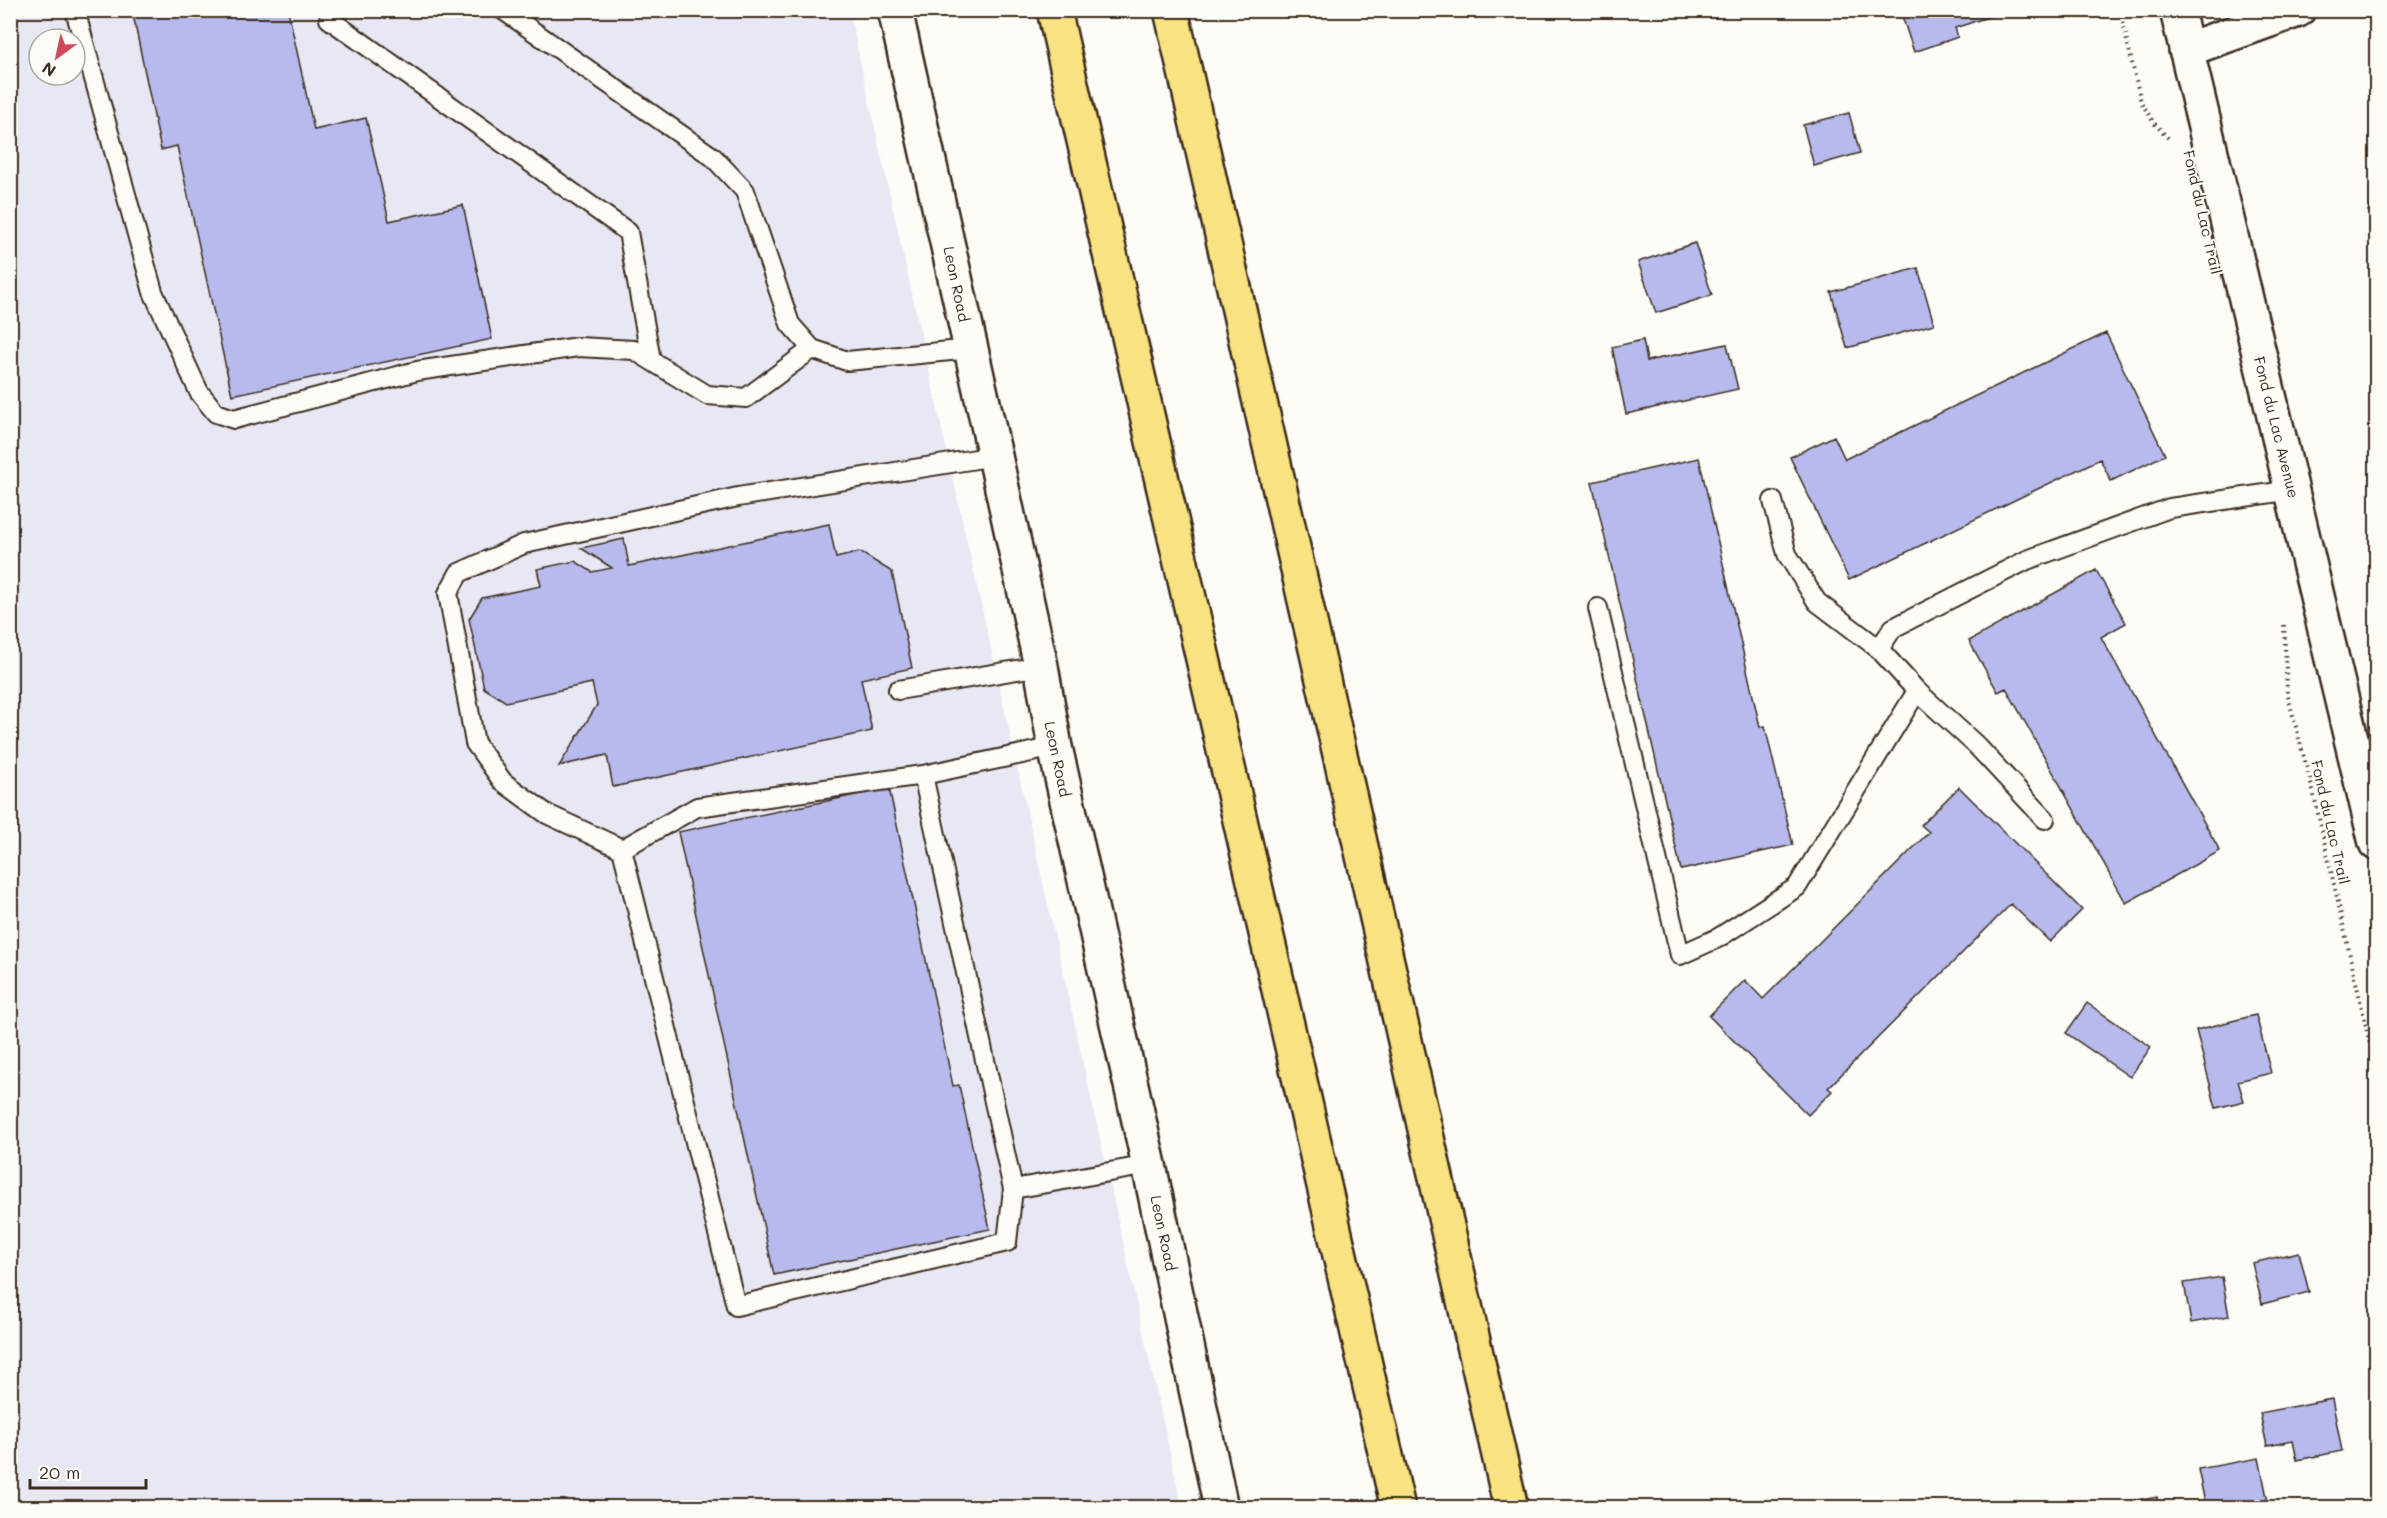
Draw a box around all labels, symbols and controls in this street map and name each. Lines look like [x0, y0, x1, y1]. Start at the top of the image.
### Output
north arrow [27, 27, 87, 87]
text: N [38, 58, 59, 82]
street label: Fond du Lac Trail [2179, 148, 2227, 276]
street label: Leon Road [939, 244, 975, 324]
street label: Fond du Lac Avenue [2250, 354, 2304, 500]
street label: Leon Road [1040, 719, 1076, 799]
street label: Fond du Lac Trail [2307, 758, 2355, 886]
street label: Leon Road [1146, 1193, 1182, 1273]
scale bar [30, 1452, 146, 1490]
text: 20 m [39, 1460, 80, 1484]

